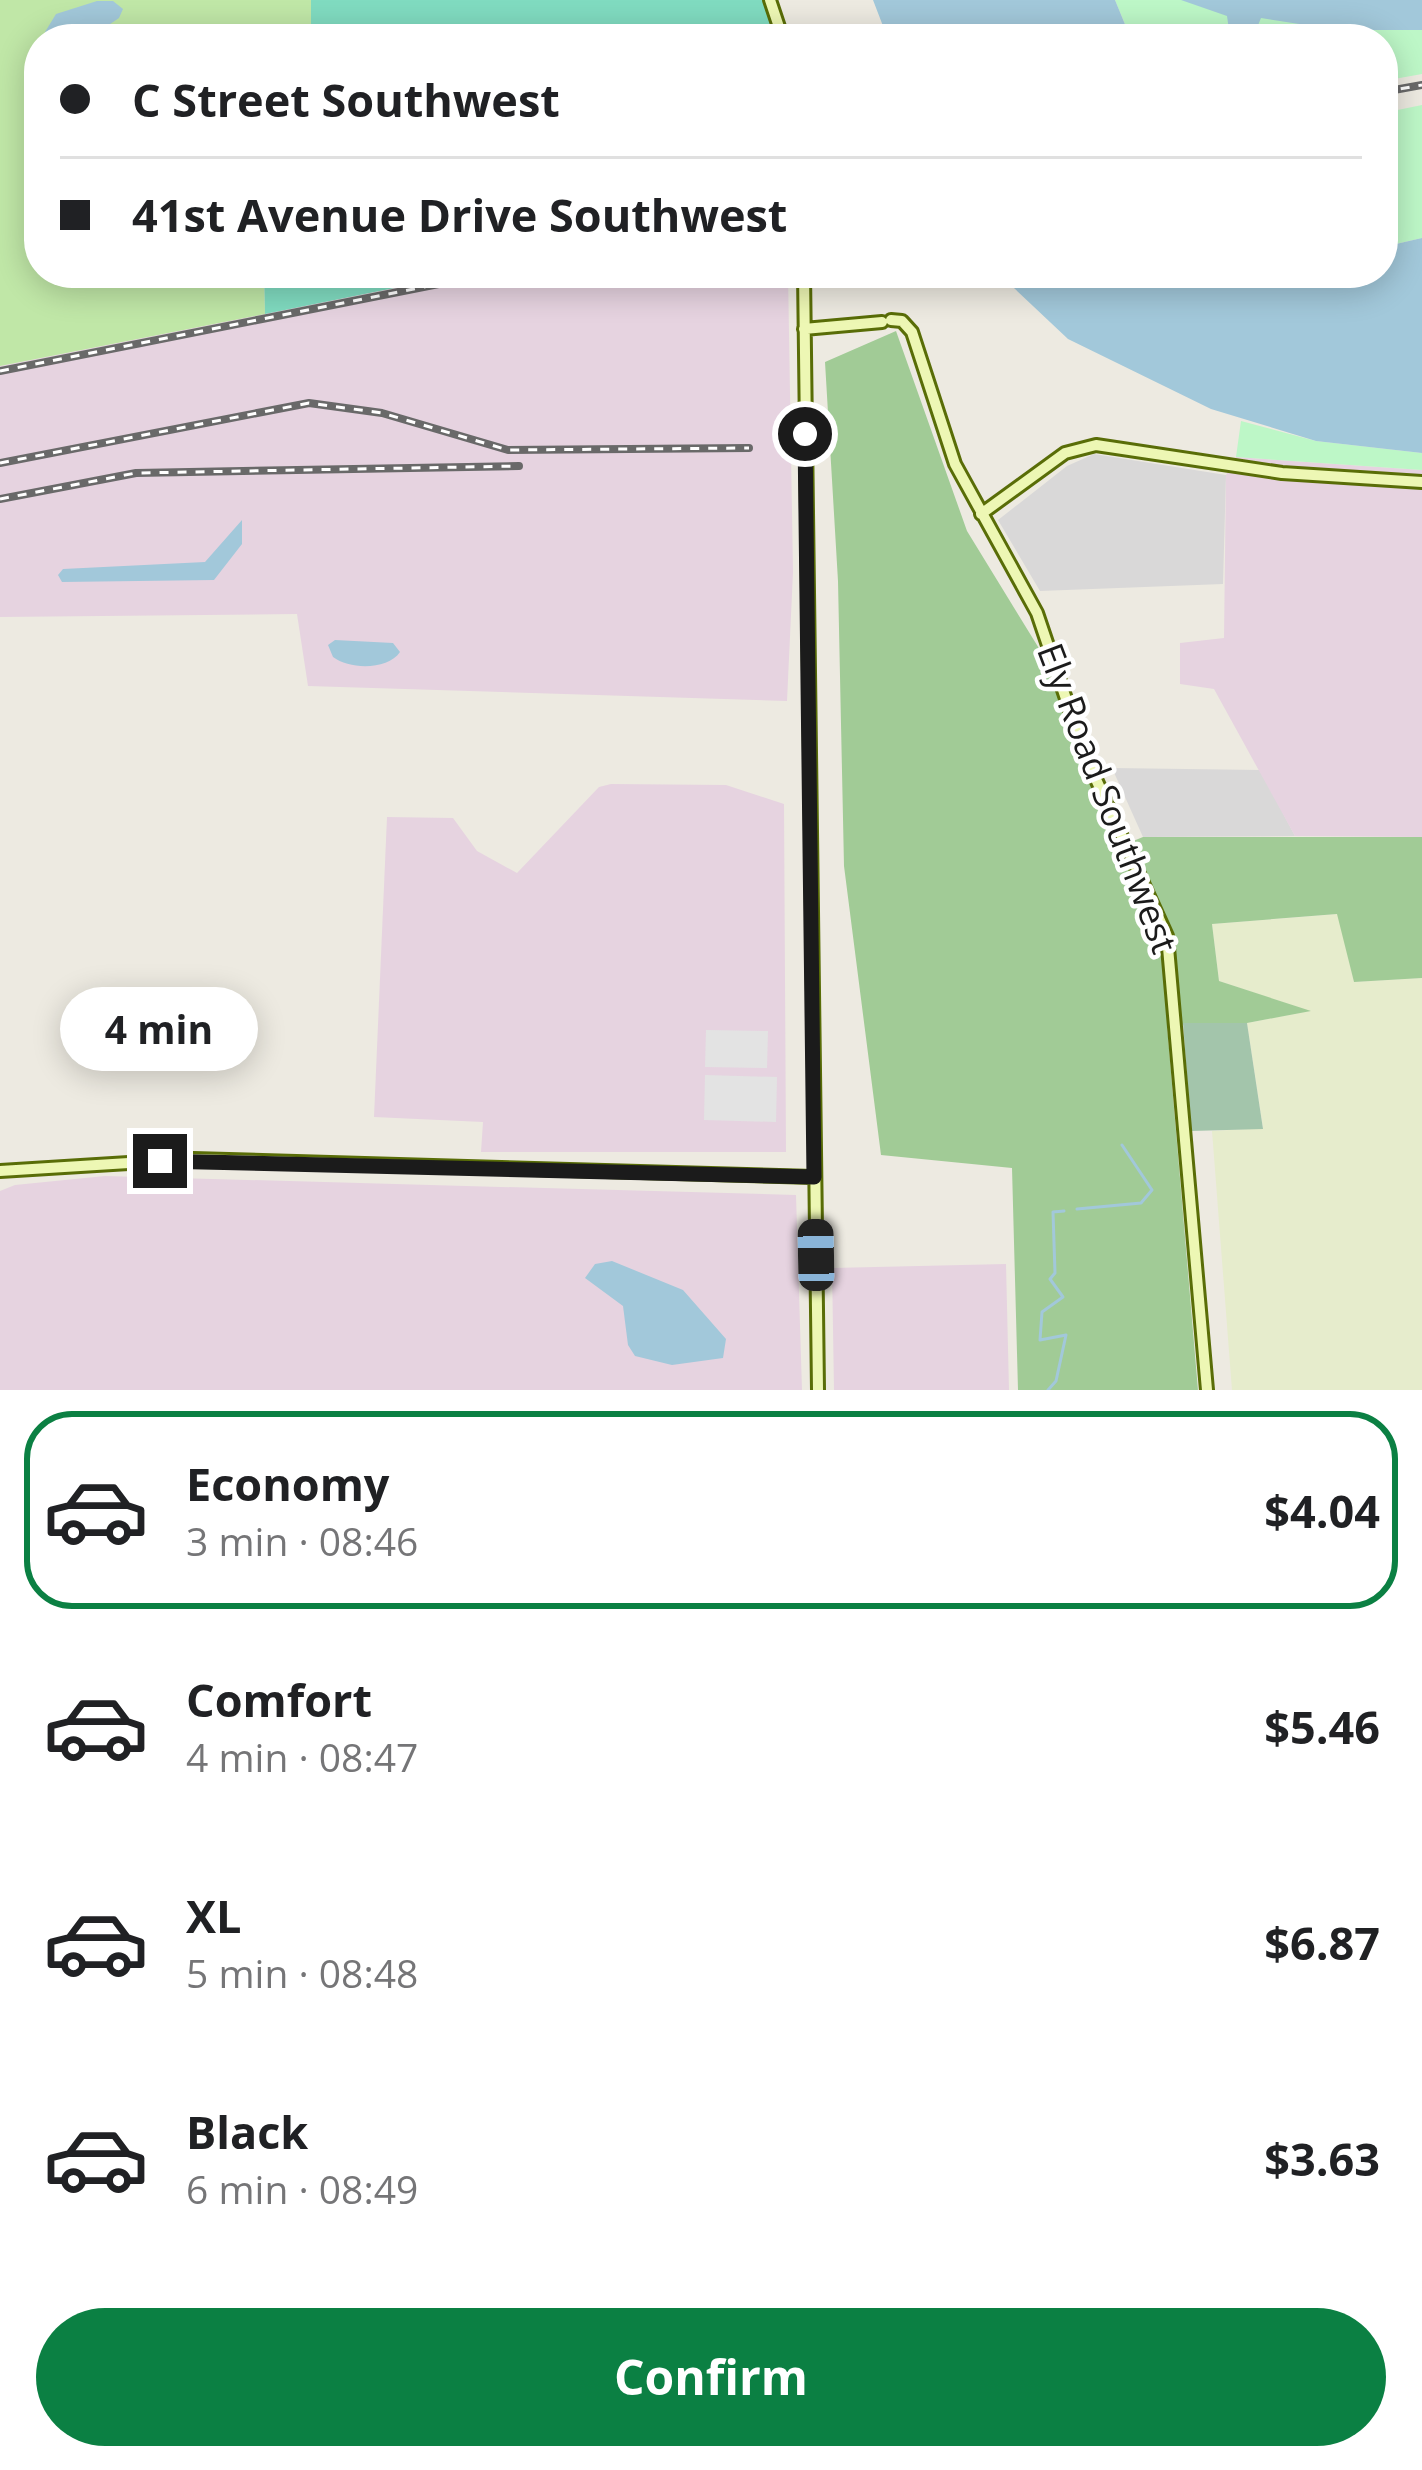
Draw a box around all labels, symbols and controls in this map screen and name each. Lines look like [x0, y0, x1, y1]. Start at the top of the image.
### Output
text: C Street Southwest [132, 69, 560, 130]
text: 41st Avenue Drive Southwest [132, 184, 787, 245]
route start [778, 407, 832, 461]
street label: Ely Road Southwest [1026, 636, 1190, 960]
callout: 4 min [61, 987, 259, 1071]
text: 4 min [105, 1002, 213, 1055]
route end [133, 1134, 187, 1188]
car [797, 1219, 835, 1291]
text: Economy [186, 1453, 389, 1514]
icon: car [42, 1456, 150, 1564]
text: $4.04 [1264, 1480, 1380, 1541]
text: 3 min · 08:46 [186, 1514, 418, 1567]
text: Comfort [186, 1669, 372, 1730]
icon: car [42, 1672, 150, 1780]
text: $5.46 [1264, 1696, 1380, 1757]
text: 4 min · 08:47 [186, 1730, 418, 1783]
text: XL [186, 1885, 241, 1946]
icon: car [42, 1888, 150, 1996]
text: $6.87 [1264, 1912, 1380, 1973]
text: 5 min · 08:48 [186, 1946, 418, 1999]
text: Black [186, 2101, 308, 2162]
icon: car [42, 2104, 150, 2212]
text: $3.63 [1264, 2128, 1380, 2189]
text: 6 min · 08:49 [186, 2162, 418, 2215]
button: Confirm [36, 2308, 1386, 2446]

